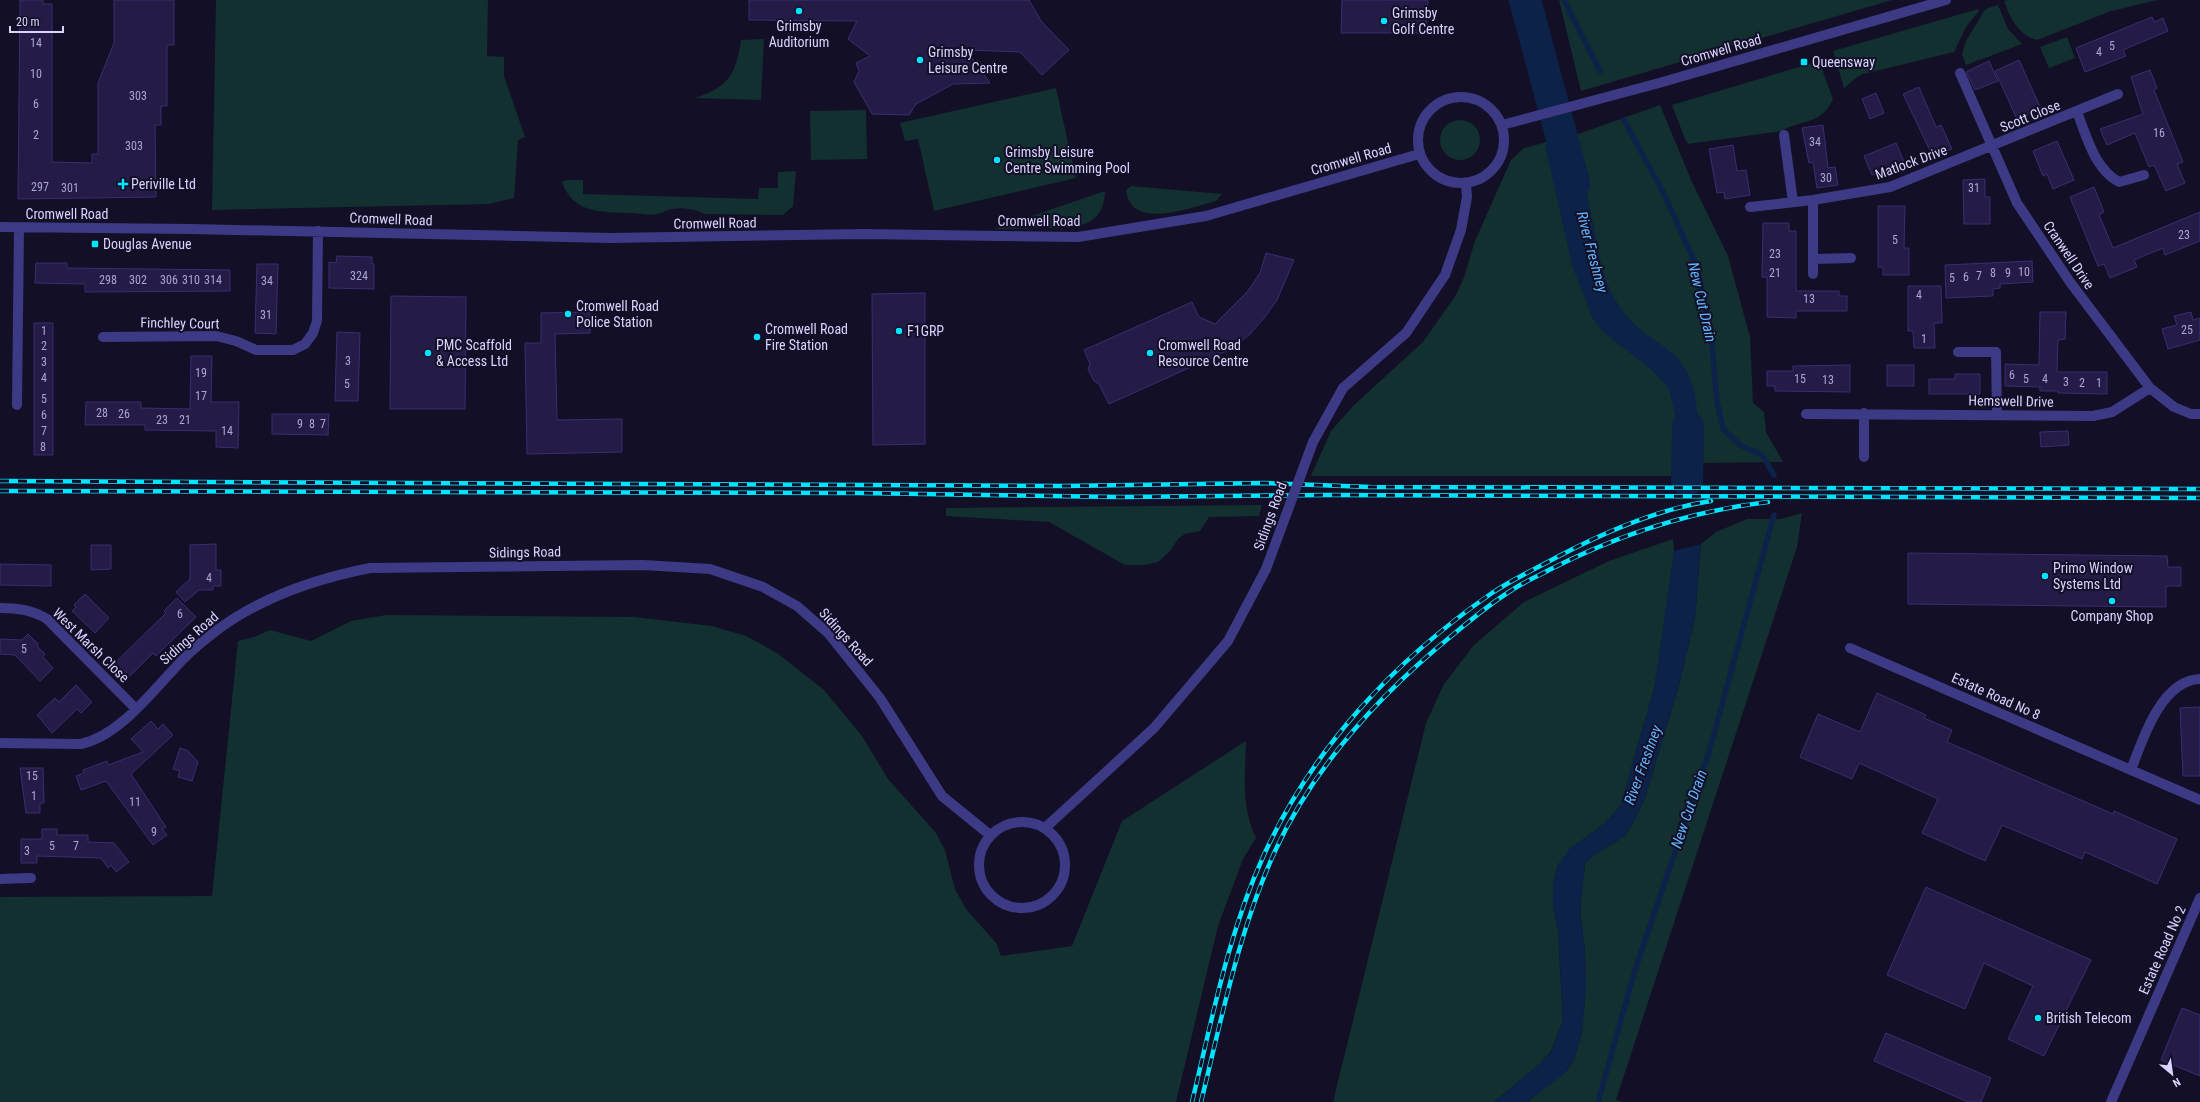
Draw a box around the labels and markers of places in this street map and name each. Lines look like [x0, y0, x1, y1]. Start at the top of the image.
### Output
place label: Grimsby Golf Centre [1392, 5, 1455, 37]
marker: Grimsby Auditorium [794, 6, 804, 16]
marker: Grimsby Golf Centre [1379, 16, 1389, 26]
place label: Grimsby Auditorium [769, 18, 829, 50]
place label: Grimsby Leisure Centre [928, 44, 1008, 76]
place label: Queensway [1812, 54, 1875, 70]
marker: Grimsby Leisure Centre [915, 55, 925, 65]
marker: Queensway [1799, 57, 1809, 67]
place label: Grimsby Leisure Centre Swimming Pool [1005, 144, 1130, 176]
marker: Grimsby Leisure Centre Swimming Pool [992, 155, 1002, 165]
place label: Periville Ltd [131, 176, 196, 192]
marker: Periville Ltd [118, 179, 128, 189]
place label: Douglas Avenue [103, 236, 192, 252]
marker: Douglas Avenue [90, 239, 100, 249]
place label: Cromwell Road Police Station [576, 298, 659, 330]
marker: Cromwell Road Police Station [563, 309, 573, 319]
place label: Cromwell Road Fire Station [765, 321, 848, 353]
place label: F1GRP [907, 323, 944, 339]
marker: F1GRP [894, 326, 904, 336]
marker: Cromwell Road Fire Station [752, 332, 762, 342]
place label: PMC Scaffold & Access Ltd [436, 337, 512, 369]
place label: Cromwell Road Resource Centre [1158, 337, 1249, 369]
marker: PMC Scaffold & Access Ltd [423, 348, 433, 358]
marker: Cromwell Road Resource Centre [1145, 348, 1155, 358]
place label: Primo Window Systems Ltd [2053, 560, 2133, 592]
marker: Primo Window Systems Ltd [2040, 571, 2050, 581]
marker: Company Shop [2107, 596, 2117, 606]
place label: Company Shop [2071, 608, 2154, 624]
place label: British Telecom [2046, 1010, 2132, 1026]
marker: British Telecom [2033, 1013, 2043, 1023]

